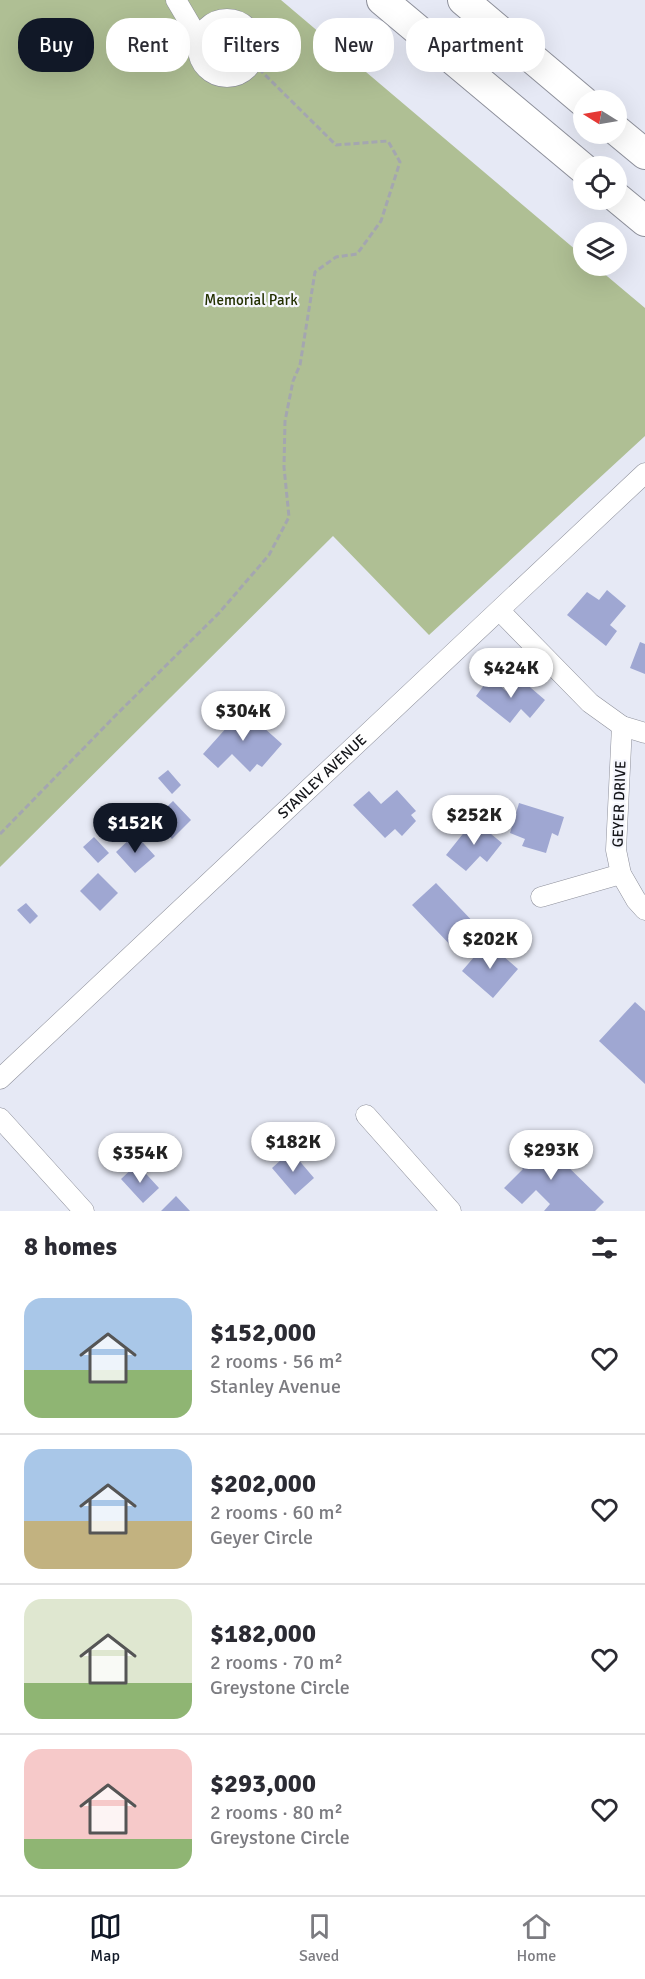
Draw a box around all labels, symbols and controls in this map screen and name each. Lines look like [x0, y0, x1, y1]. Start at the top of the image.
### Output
chip: Buy [18, 18, 94, 72]
chip: Rent [106, 18, 190, 72]
chip: Filters [202, 18, 301, 72]
chip: New [313, 18, 394, 72]
chip: Apartment [406, 18, 545, 72]
north arrow [573, 90, 627, 144]
map controls [573, 90, 627, 276]
button: locate [573, 156, 627, 210]
button: layers [573, 222, 627, 276]
park label: Memorial Park [204, 291, 298, 309]
pin: $424K [469, 648, 553, 699]
text: $424K [483, 655, 539, 680]
pin: $304K [201, 691, 285, 742]
text: $304K [215, 698, 271, 723]
street label: STANLEY AVENUE [274, 730, 370, 822]
street label: GEYER DRIVE [608, 760, 630, 848]
pin: $252K [432, 795, 516, 846]
text: $252K [446, 802, 502, 827]
pin: $152K [93, 803, 177, 854]
text: $152K [107, 810, 163, 835]
pin: $202K [448, 919, 532, 970]
text: $202K [462, 926, 518, 951]
pin: $182K [251, 1122, 335, 1173]
text: $182K [265, 1129, 321, 1154]
pin: $293K [509, 1130, 593, 1181]
pin: $354K [98, 1133, 182, 1184]
text: $293K [523, 1137, 579, 1162]
text: $354K [112, 1140, 168, 1165]
text: 8 homes [24, 1231, 117, 1263]
icon: filters [588, 1231, 621, 1264]
text: $152,000 [210, 1317, 316, 1349]
icon: home [72, 1322, 144, 1394]
icon: heart [588, 1342, 621, 1375]
text: 2 rooms · 56 m² [210, 1349, 343, 1374]
text: Stanley Avenue [210, 1374, 341, 1399]
text: $202,000 [210, 1468, 316, 1500]
icon: home [72, 1473, 144, 1545]
icon: heart [588, 1493, 621, 1526]
text: 2 rooms · 60 m² [210, 1500, 343, 1525]
text: Geyer Circle [210, 1525, 313, 1550]
text: $182,000 [210, 1618, 316, 1650]
icon: home [72, 1623, 144, 1695]
icon: heart [588, 1643, 621, 1676]
text: 2 rooms · 70 m² [210, 1650, 343, 1675]
text: Greystone Circle [210, 1675, 350, 1700]
text: $293,000 [210, 1768, 316, 1800]
icon: home [72, 1773, 144, 1845]
icon: heart [588, 1793, 621, 1826]
text: 2 rooms · 80 m² [210, 1800, 343, 1825]
text: Greystone Circle [210, 1825, 350, 1850]
tab: Map [89, 1910, 122, 1966]
tab: Saved [299, 1910, 339, 1966]
tab: Home [516, 1910, 556, 1966]

